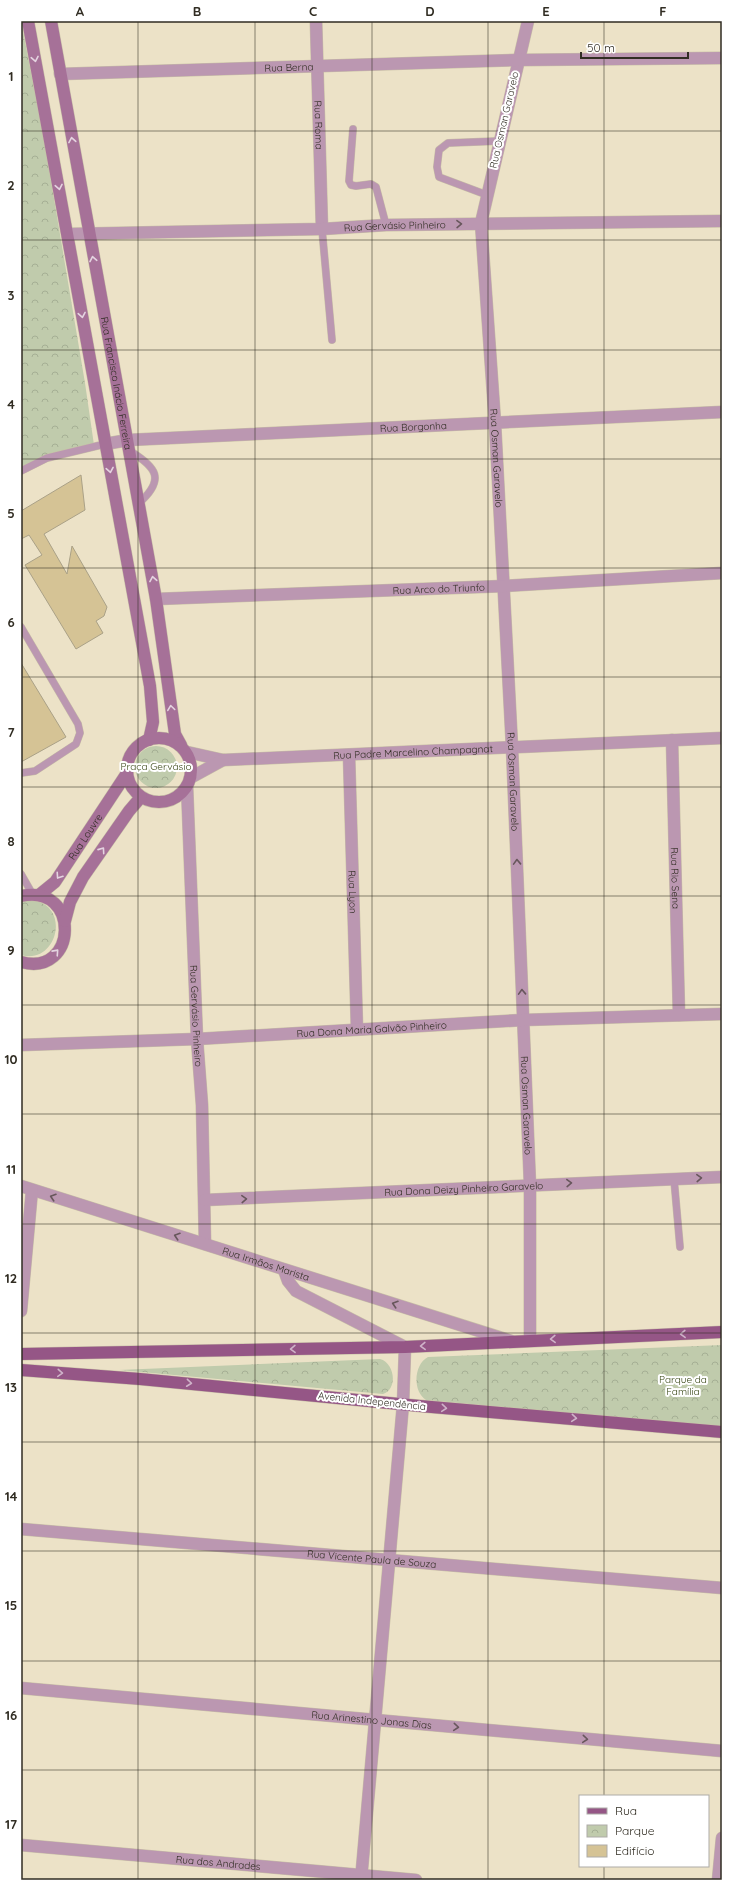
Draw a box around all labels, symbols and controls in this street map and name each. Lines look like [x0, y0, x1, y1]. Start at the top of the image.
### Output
text: A [76, 3, 85, 19]
text: B [193, 3, 201, 19]
text: C [309, 3, 317, 19]
text: D [425, 3, 435, 19]
text: E [542, 3, 550, 19]
text: F [659, 3, 667, 19]
scale bar [581, 34, 688, 60]
text: 50 m [587, 40, 615, 55]
one-way arrow [30, 56, 39, 62]
street label: Rua Berna [264, 60, 314, 74]
text: 1 [8, 68, 14, 84]
street label: Rua Osman Garavelo [487, 70, 521, 170]
street label: Rua Roma [312, 100, 326, 150]
one-way arrow [68, 137, 77, 143]
text: 2 [7, 177, 15, 193]
one-way arrow [54, 184, 63, 190]
street label: Rua Gervásio Pinheiro [343, 218, 446, 234]
one-way arrow [456, 220, 462, 228]
one-way arrow [90, 256, 98, 262]
text: 3 [8, 287, 15, 303]
one-way arrow [78, 312, 86, 318]
street label: Rua Francisco Inácio Ferreira [98, 316, 135, 451]
text: 4 [7, 396, 15, 412]
street label: Rua Osman Garavelo [488, 408, 506, 508]
street label: Rua Borgonha [380, 418, 447, 435]
one-way arrow [106, 467, 114, 474]
text: 5 [7, 505, 15, 521]
one-way arrow [149, 576, 157, 582]
street label: Rua Arco do Triunfo [392, 580, 485, 597]
text: 6 [7, 614, 15, 630]
one-way arrow [167, 705, 176, 711]
text: 7 [7, 724, 15, 740]
street label: Rua Osman Garavelo [505, 732, 522, 831]
street label: Rua Padre Marcelino Champagnat [333, 742, 494, 762]
park label: Praça Gervásio [121, 760, 191, 773]
street label: Rua Louvre [65, 811, 105, 862]
text: 8 [7, 833, 15, 849]
one-way arrow [97, 847, 105, 854]
street label: Rua Rio Sena [668, 847, 683, 909]
one-way arrow [513, 859, 521, 865]
street label: Rua Lyon [346, 870, 360, 914]
one-way arrow [56, 872, 64, 879]
text: 9 [7, 942, 15, 958]
one-way arrow [51, 949, 59, 957]
street label: Rua Gervásio Pinheiro [188, 965, 206, 1067]
one-way arrow [518, 989, 526, 995]
street label: Rua Dona Maria Galvão Pinheiro [296, 1018, 447, 1040]
text: 10 [4, 1051, 18, 1067]
street label: Rua Osman Garavelo [518, 1056, 535, 1155]
text: 11 [6, 1161, 16, 1177]
one-way arrow [696, 1174, 702, 1182]
street label: Rua Dona Deizy Pinheiro Garavelo [384, 1178, 544, 1199]
one-way arrow [566, 1179, 572, 1188]
one-way arrow [50, 1193, 57, 1202]
one-way arrow [241, 1194, 247, 1203]
one-way arrow [174, 1232, 181, 1241]
street label: Rua Irmãos Marista [221, 1244, 311, 1283]
text: 12 [5, 1270, 17, 1286]
one-way arrow [391, 1301, 398, 1309]
one-way arrow [680, 1329, 686, 1338]
one-way arrow [550, 1335, 556, 1343]
one-way arrow [420, 1342, 426, 1351]
one-way arrow [290, 1345, 296, 1353]
one-way arrow [57, 1369, 63, 1378]
park label: Parque da Família [659, 1373, 707, 1398]
text: 13 [5, 1379, 17, 1395]
one-way arrow [186, 1379, 193, 1388]
street label: Avenida Independência [318, 1389, 426, 1413]
one-way arrow [441, 1403, 447, 1412]
one-way arrow [571, 1413, 577, 1422]
text: 14 [5, 1488, 18, 1504]
street label: Rua Vicente Paula de Souza [307, 1547, 437, 1570]
text: 15 [5, 1597, 17, 1613]
text: 16 [5, 1707, 17, 1723]
street label: Rua Arinestino Jonas Dias [311, 1708, 433, 1731]
one-way arrow [453, 1722, 459, 1731]
one-way arrow [582, 1734, 589, 1743]
legend [579, 1795, 709, 1867]
text: Rua [615, 1803, 637, 1818]
text: 17 [5, 1816, 17, 1832]
text: Parque [615, 1823, 655, 1838]
text: Edifício [615, 1843, 655, 1858]
street label: Rua dos Andrades [175, 1852, 262, 1873]

